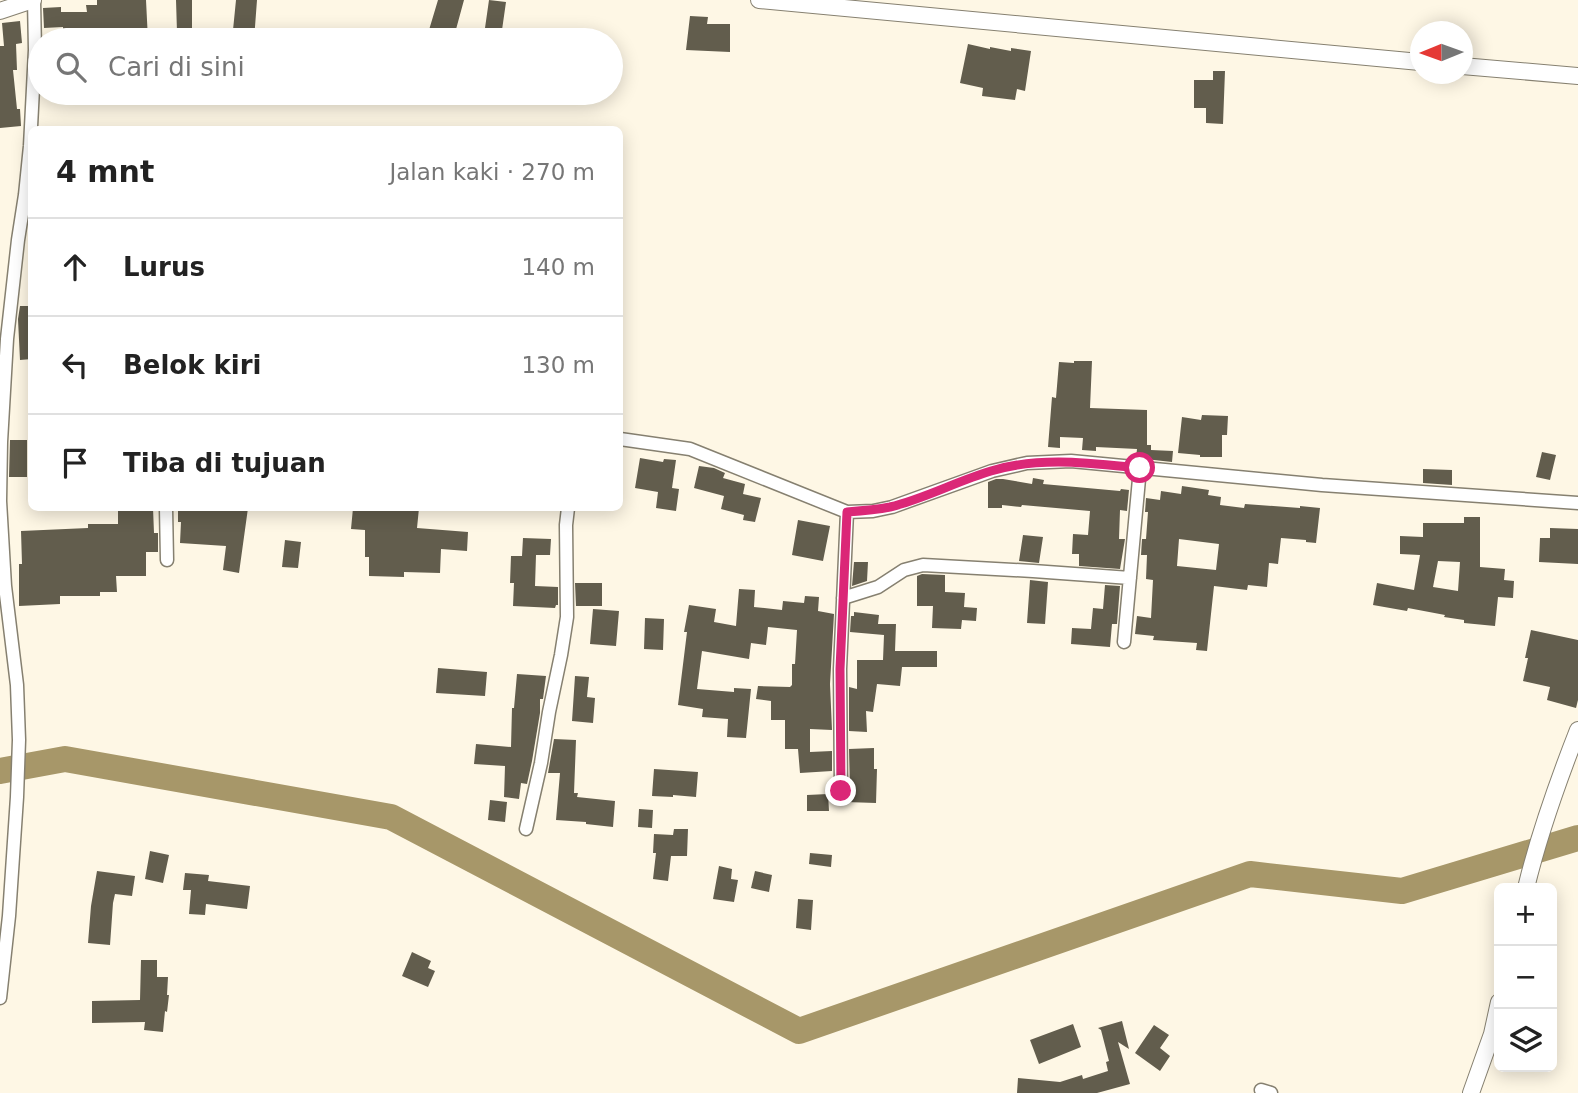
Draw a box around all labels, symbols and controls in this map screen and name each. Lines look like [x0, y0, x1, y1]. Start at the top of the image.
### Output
north arrow [1410, 21, 1473, 84]
search box [28, 28, 623, 105]
icon: search [52, 48, 90, 86]
text: Cari di sini [108, 52, 245, 82]
text: 4 mnt [56, 154, 154, 189]
text: Jalan kaki · 270 m [389, 159, 595, 185]
icon: ahead [56, 248, 94, 286]
text: Lurus [123, 252, 205, 282]
text: 140 m [521, 254, 595, 280]
icon: left [56, 346, 94, 384]
text: Belok kiri [123, 350, 262, 380]
text: 130 m [521, 352, 595, 378]
icon: arrive [56, 444, 94, 482]
text: Tiba di tujuan [123, 448, 326, 478]
route start [1124, 452, 1155, 483]
route end [825, 775, 856, 806]
map controls [1494, 883, 1557, 1072]
button: + [1494, 883, 1557, 946]
button: − [1494, 946, 1557, 1009]
button: layers [1494, 1009, 1557, 1072]

